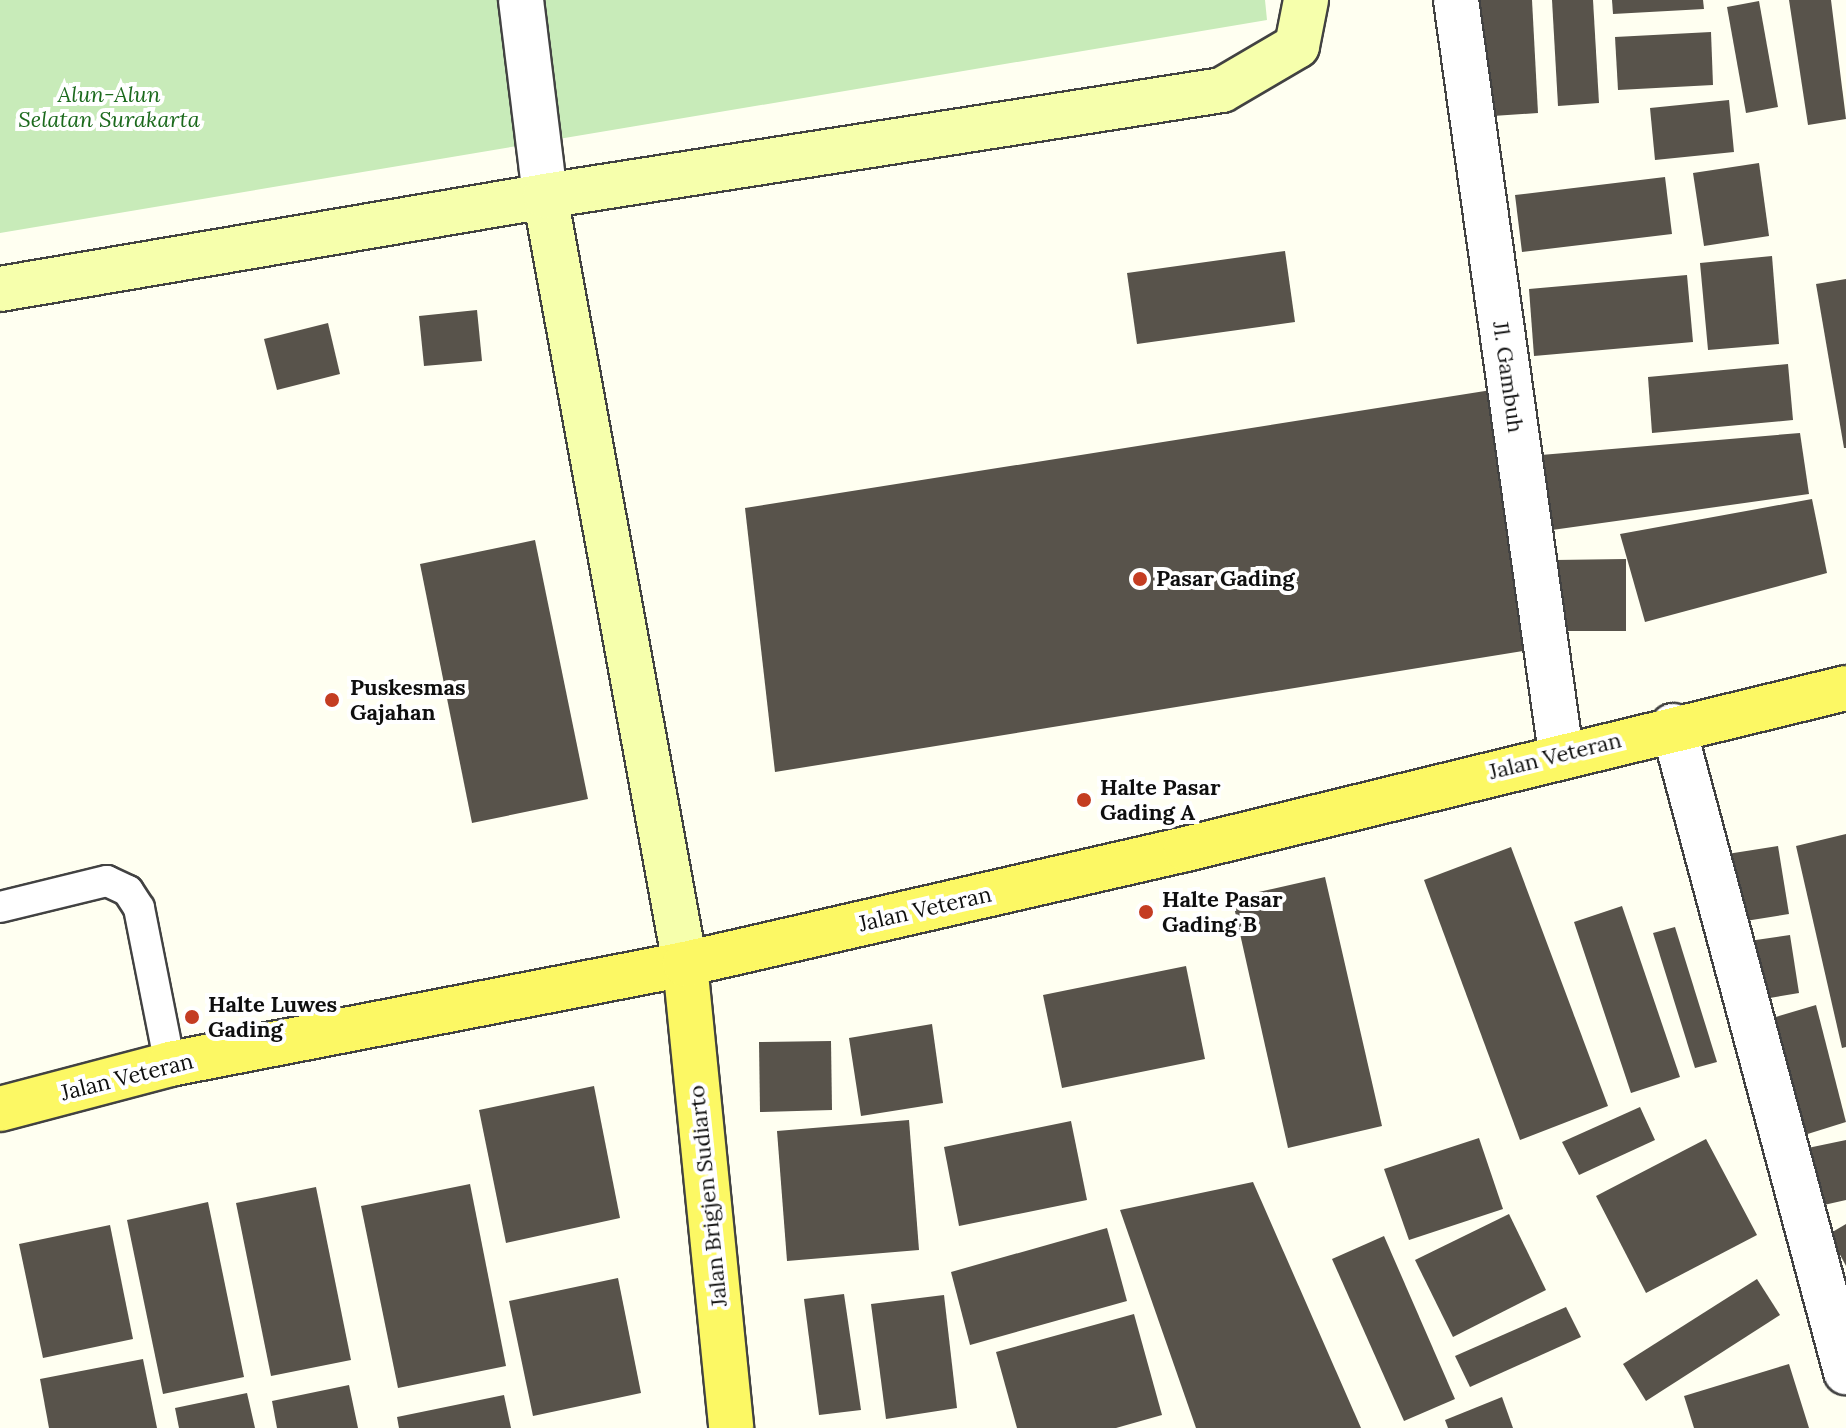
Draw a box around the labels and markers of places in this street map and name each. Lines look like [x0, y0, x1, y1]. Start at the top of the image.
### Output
place label: Pasar Gading [1156, 566, 1295, 592]
marker: Pasar Gading [1131, 570, 1149, 588]
place label: Puskesmas Gajahan [350, 674, 466, 726]
marker: Puskesmas Gajahan [321, 689, 343, 711]
place label: Halte Pasar Gading A [1100, 774, 1221, 826]
marker: Halte Pasar Gading A [1075, 791, 1093, 809]
place label: Halte Pasar Gading B [1162, 886, 1283, 938]
marker: Halte Pasar Gading B [1137, 903, 1155, 921]
place label: Halte Luwes Gading [208, 991, 337, 1042]
marker: Halte Luwes Gading [183, 1008, 201, 1026]

